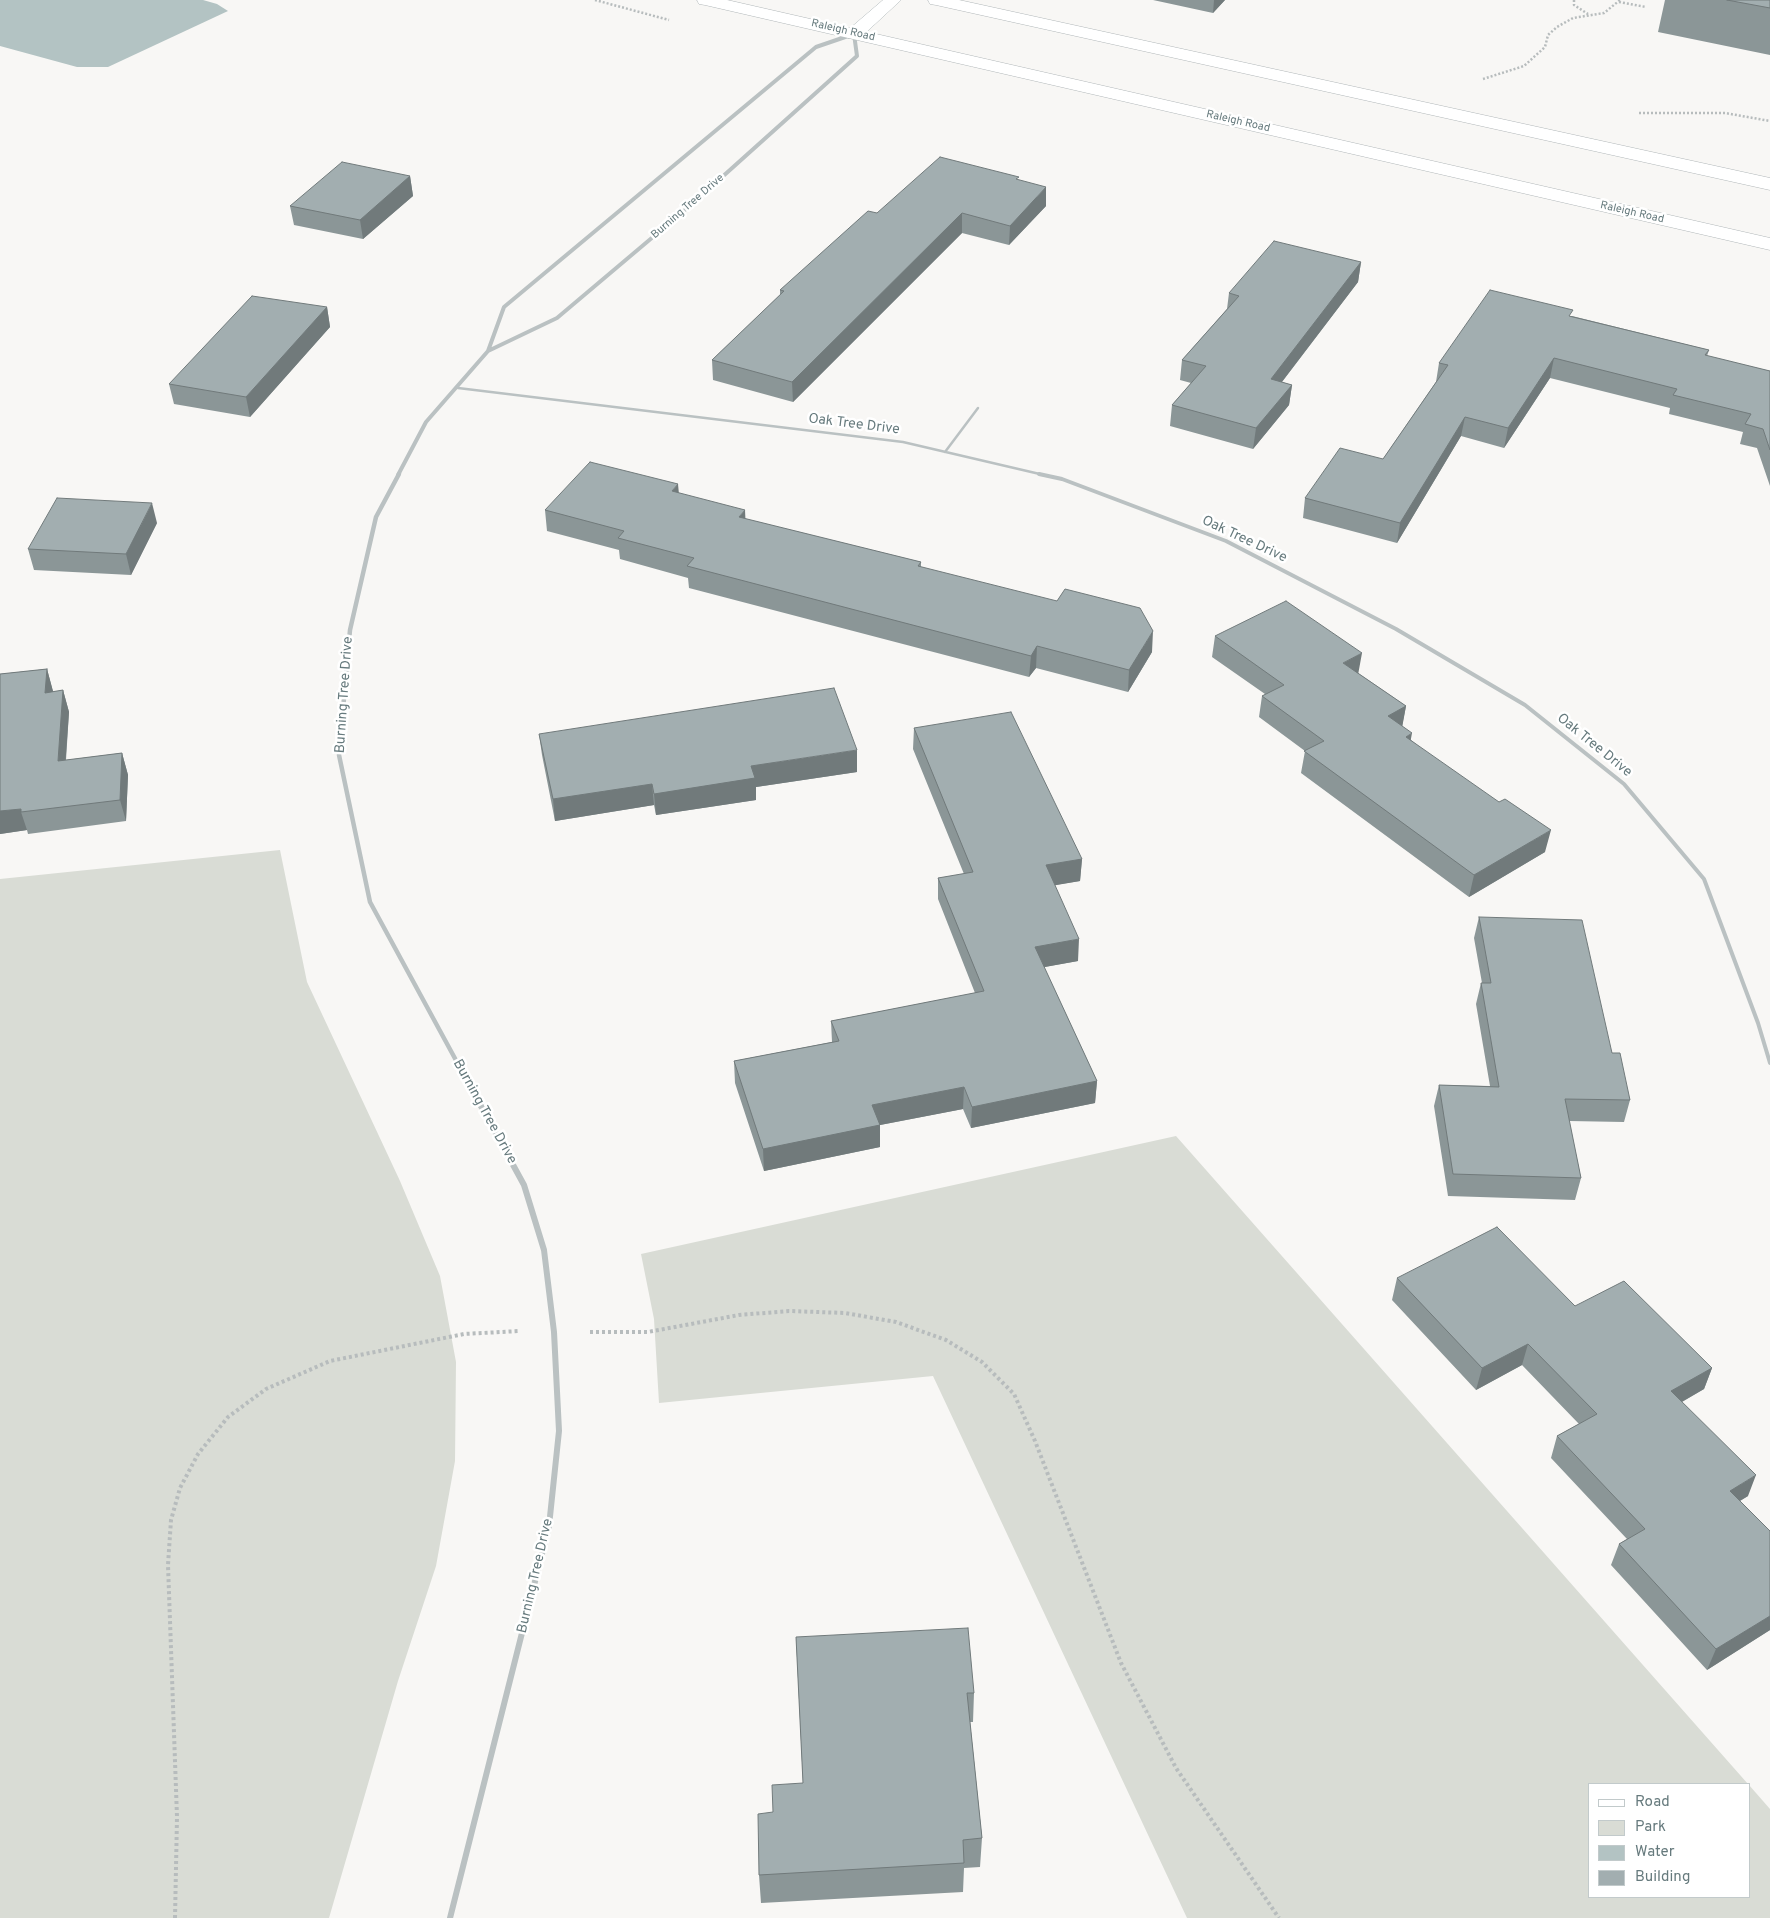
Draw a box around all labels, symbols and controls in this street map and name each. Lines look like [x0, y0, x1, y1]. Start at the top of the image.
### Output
street label: Raleigh Road [810, 17, 876, 45]
street label: Raleigh Road [1205, 108, 1271, 136]
street label: Burning Tree Drive [649, 172, 727, 242]
street label: Raleigh Road [1599, 199, 1665, 227]
street label: Oak Tree Drive [807, 411, 901, 439]
street label: Oak Tree Drive [1199, 513, 1289, 567]
street label: Burning Tree Drive [333, 636, 357, 754]
street label: Oak Tree Drive [1553, 711, 1635, 781]
street label: Burning Tree Drive [448, 1057, 520, 1167]
street label: Burning Tree Drive [515, 1517, 557, 1635]
legend [1588, 1783, 1750, 1898]
text: Road [1635, 1793, 1670, 1812]
text: Park [1635, 1818, 1666, 1837]
text: Water [1635, 1843, 1674, 1862]
text: Building [1635, 1868, 1690, 1887]

